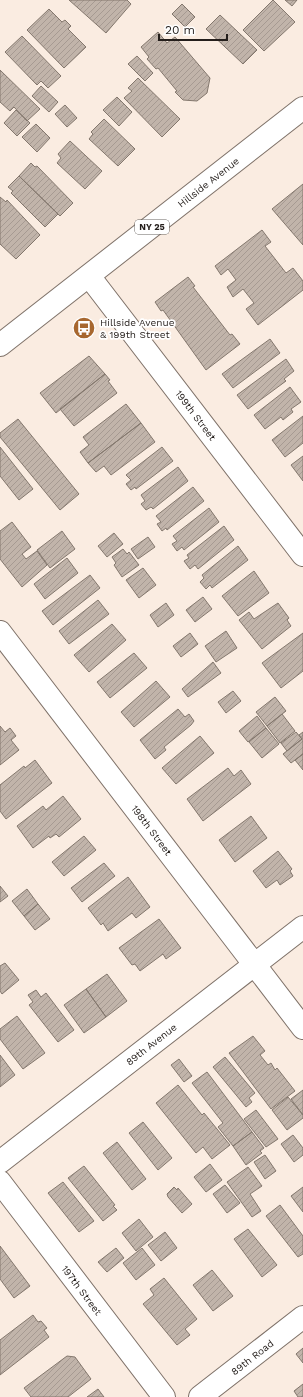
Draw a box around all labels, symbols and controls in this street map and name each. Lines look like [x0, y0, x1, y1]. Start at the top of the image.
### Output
scale bar [159, 16, 227, 42]
text: 20 m [165, 23, 195, 37]
street label: Hillside Avenue [176, 155, 241, 210]
road number: NY 25 [135, 220, 169, 234]
bus stop icon: Hillside Avenue & 199th Street [71, 315, 97, 341]
place label: Hillside Avenue & 199th Street [100, 317, 175, 340]
street label: 199th Street [173, 388, 219, 443]
street label: 198th Street [129, 803, 175, 858]
street label: 89th Avenue [124, 1021, 179, 1068]
street label: 197th Street [59, 1263, 104, 1318]
street label: 89th Road [229, 1338, 276, 1377]

